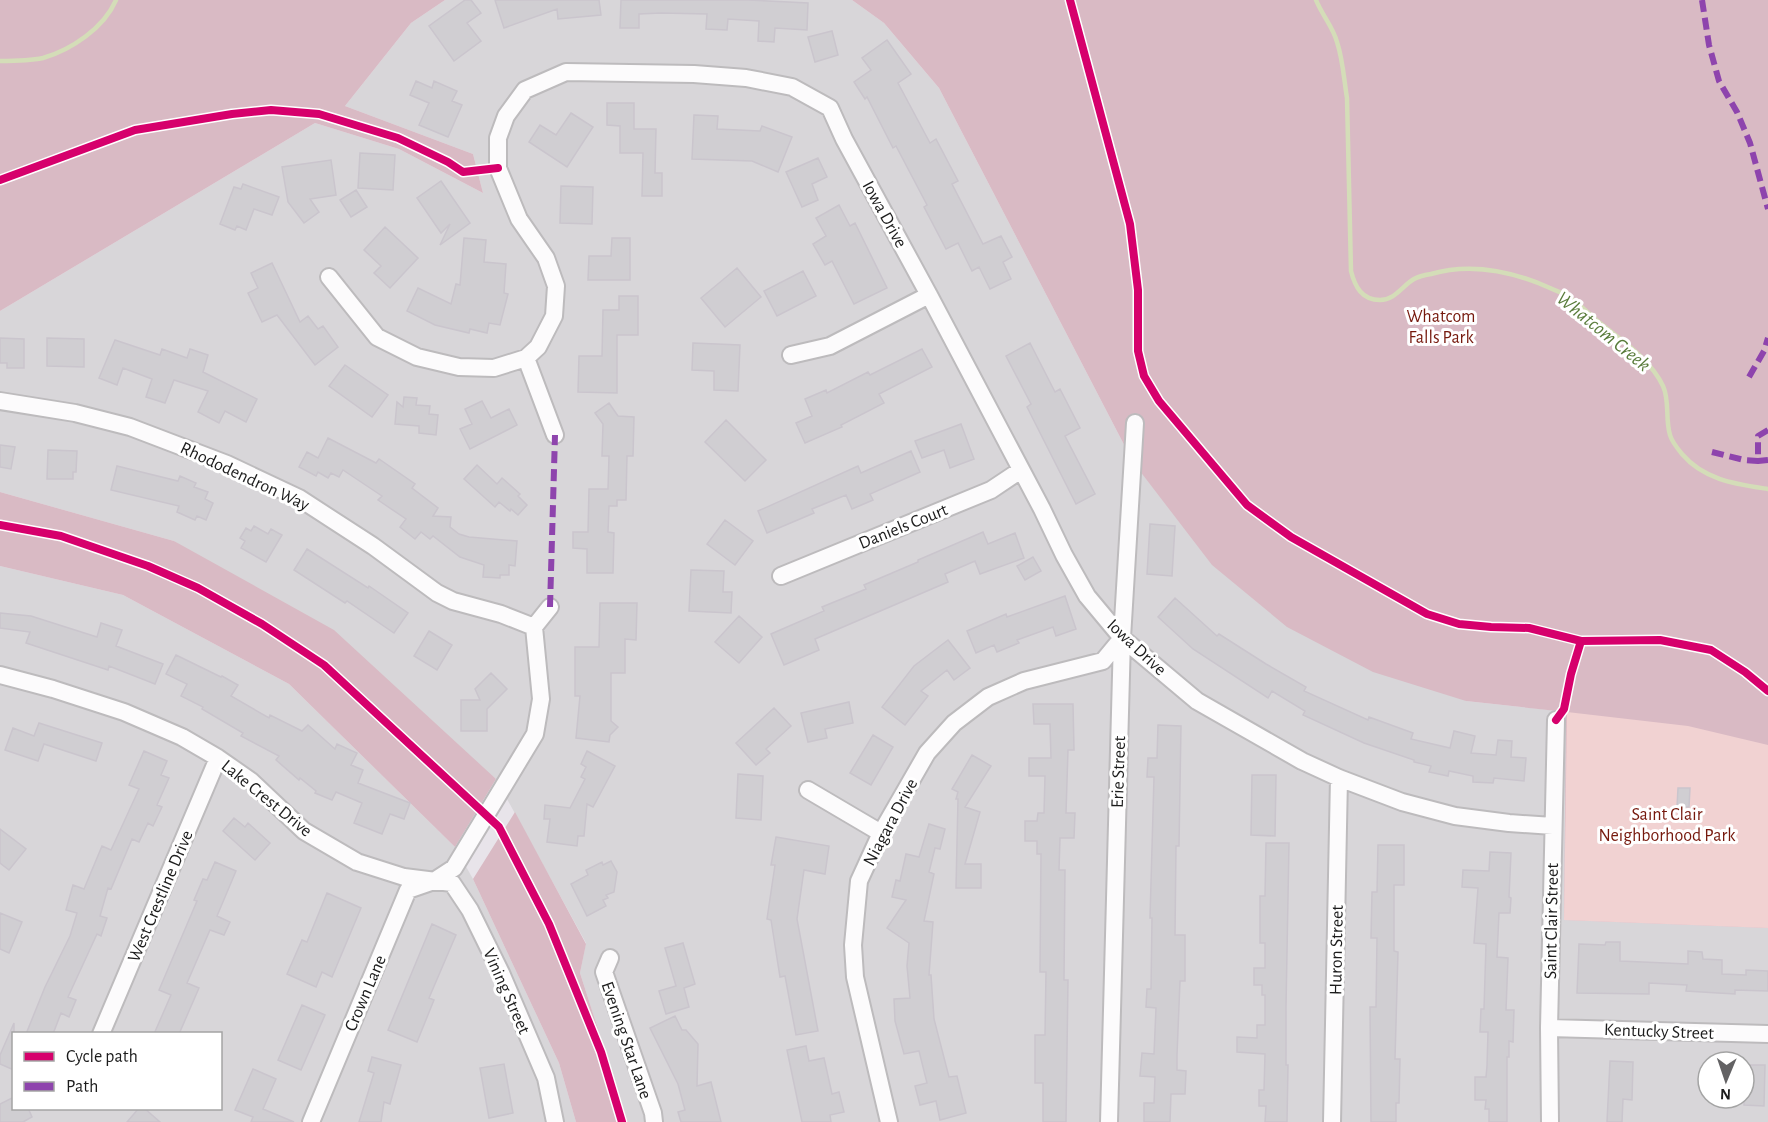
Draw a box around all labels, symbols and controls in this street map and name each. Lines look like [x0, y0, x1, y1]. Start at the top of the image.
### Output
street label: Iowa Drive [858, 178, 910, 251]
water label: Whatcom Creek [1553, 288, 1654, 375]
park label: Whatcom Falls Park [1406, 308, 1476, 347]
street label: Rhododendron Way [177, 439, 312, 515]
street label: Daniels Court [856, 501, 951, 553]
street label: Iowa Drive [1103, 616, 1169, 679]
street label: Erie Street [1109, 735, 1129, 808]
street label: Lake Crest Drive [218, 757, 315, 841]
street label: Niagara Drive [860, 776, 921, 869]
park label: Saint Clair Neighborhood Park [1599, 806, 1736, 845]
street label: West Crestline Drive [125, 828, 197, 965]
street label: Saint Clair Street [1542, 862, 1562, 979]
street label: Huron Street [1327, 905, 1347, 995]
street label: Vining Street [479, 946, 533, 1037]
street label: Crown Lane [342, 953, 390, 1034]
street label: Evening Star Lane [598, 979, 655, 1101]
street label: Kentucky Street [1604, 1021, 1715, 1043]
legend [12, 1032, 222, 1110]
text: Cycle path [66, 1048, 138, 1066]
north arrow [1696, 1050, 1756, 1110]
text: Path [66, 1078, 98, 1096]
text: N [1720, 1086, 1731, 1102]

